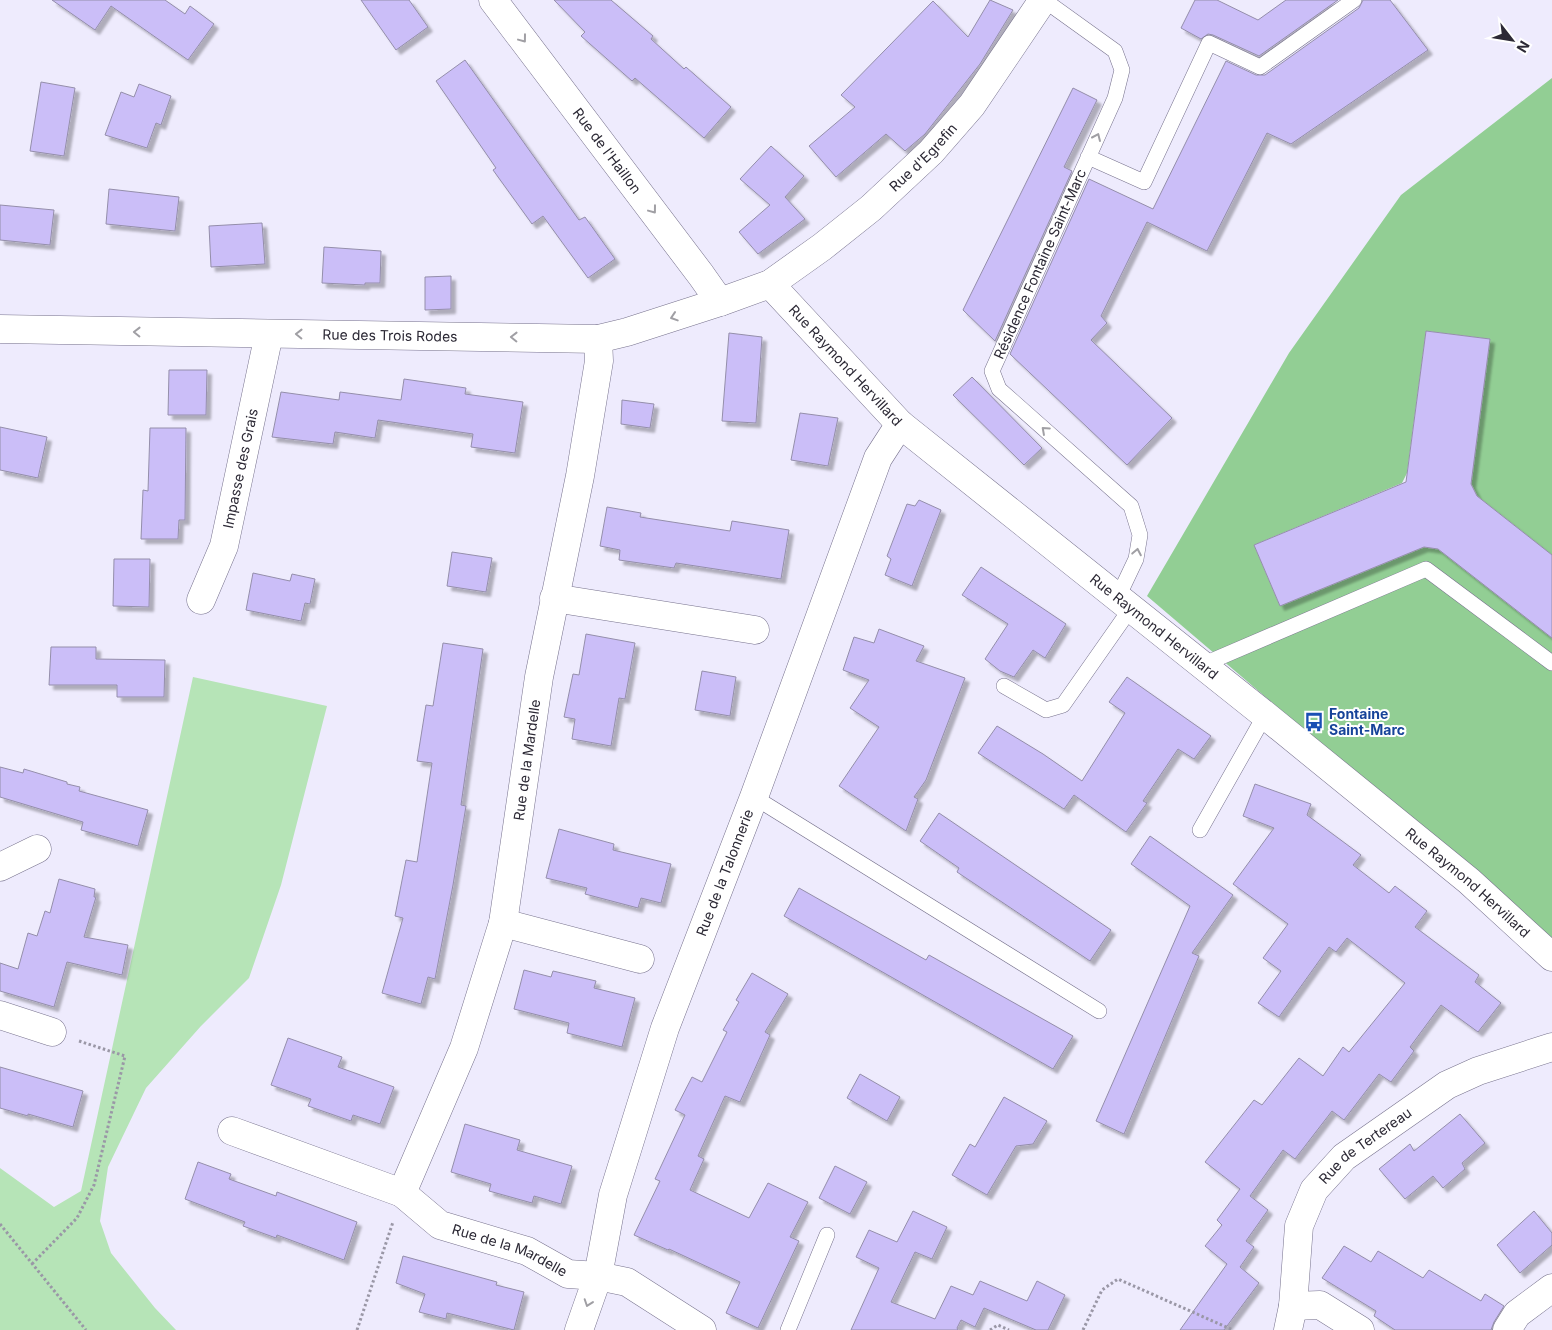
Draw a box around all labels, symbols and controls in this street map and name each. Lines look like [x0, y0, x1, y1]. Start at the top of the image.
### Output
north arrow [1487, 15, 1537, 65]
one-way arrow [517, 33, 526, 43]
text: N [1514, 38, 1534, 56]
street label: Rue de l'Haillon [570, 104, 645, 197]
street label: Rue d'Egrefin [885, 119, 960, 195]
one-way arrow [1091, 133, 1101, 142]
street label: Résidence Fontaine Saint-Marc [990, 166, 1089, 361]
one-way arrow [647, 204, 655, 213]
street label: Rue Raymond Hervillard [786, 301, 906, 429]
one-way arrow [670, 312, 678, 322]
street label: Rue des Trois Rodes [322, 325, 458, 345]
one-way arrow [133, 326, 141, 337]
one-way arrow [295, 329, 303, 340]
one-way arrow [510, 332, 518, 343]
street label: Impasse des Grais [219, 407, 261, 530]
one-way arrow [1041, 427, 1050, 436]
one-way arrow [1131, 548, 1141, 556]
street label: Rue Raymond Hervillard [1087, 570, 1222, 682]
street label: Rue de la Mardelle [510, 698, 543, 822]
place label: Fontaine Saint-Marc [1329, 705, 1405, 738]
bus stop icon: Fontaine Saint-Marc [1303, 711, 1325, 733]
street label: Rue de la Talonnerie [692, 807, 757, 938]
street label: Rue Raymond Hervillard [1402, 824, 1534, 941]
street label: Rue de Tertereau [1315, 1103, 1415, 1187]
street label: Rue de la Mardelle [450, 1220, 570, 1280]
one-way arrow [584, 1298, 594, 1307]

